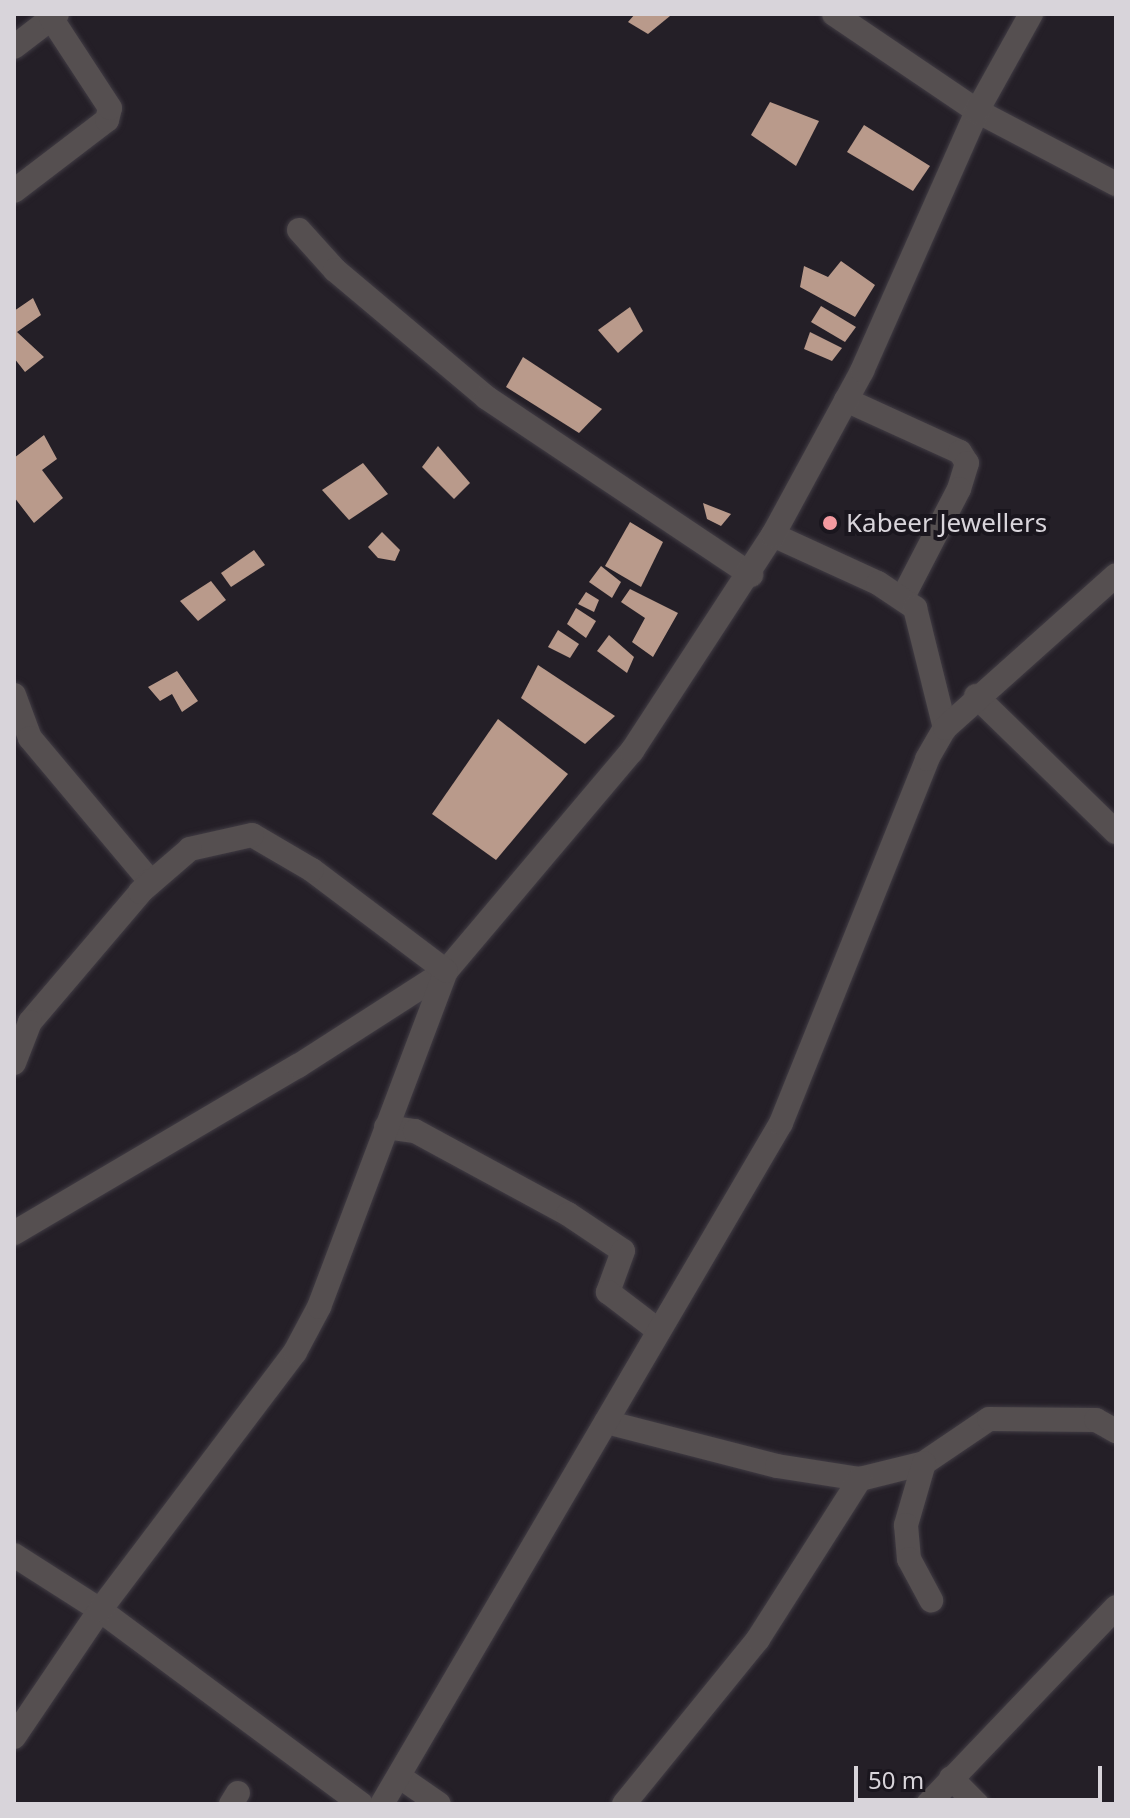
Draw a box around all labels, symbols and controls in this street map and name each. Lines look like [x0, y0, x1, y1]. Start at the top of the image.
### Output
place label: Kabeer Jewellers [846, 507, 1047, 539]
marker: Kabeer Jewellers [821, 514, 839, 532]
scale bar [858, 1750, 1106, 1800]
text: 50 m [868, 1763, 924, 1796]

